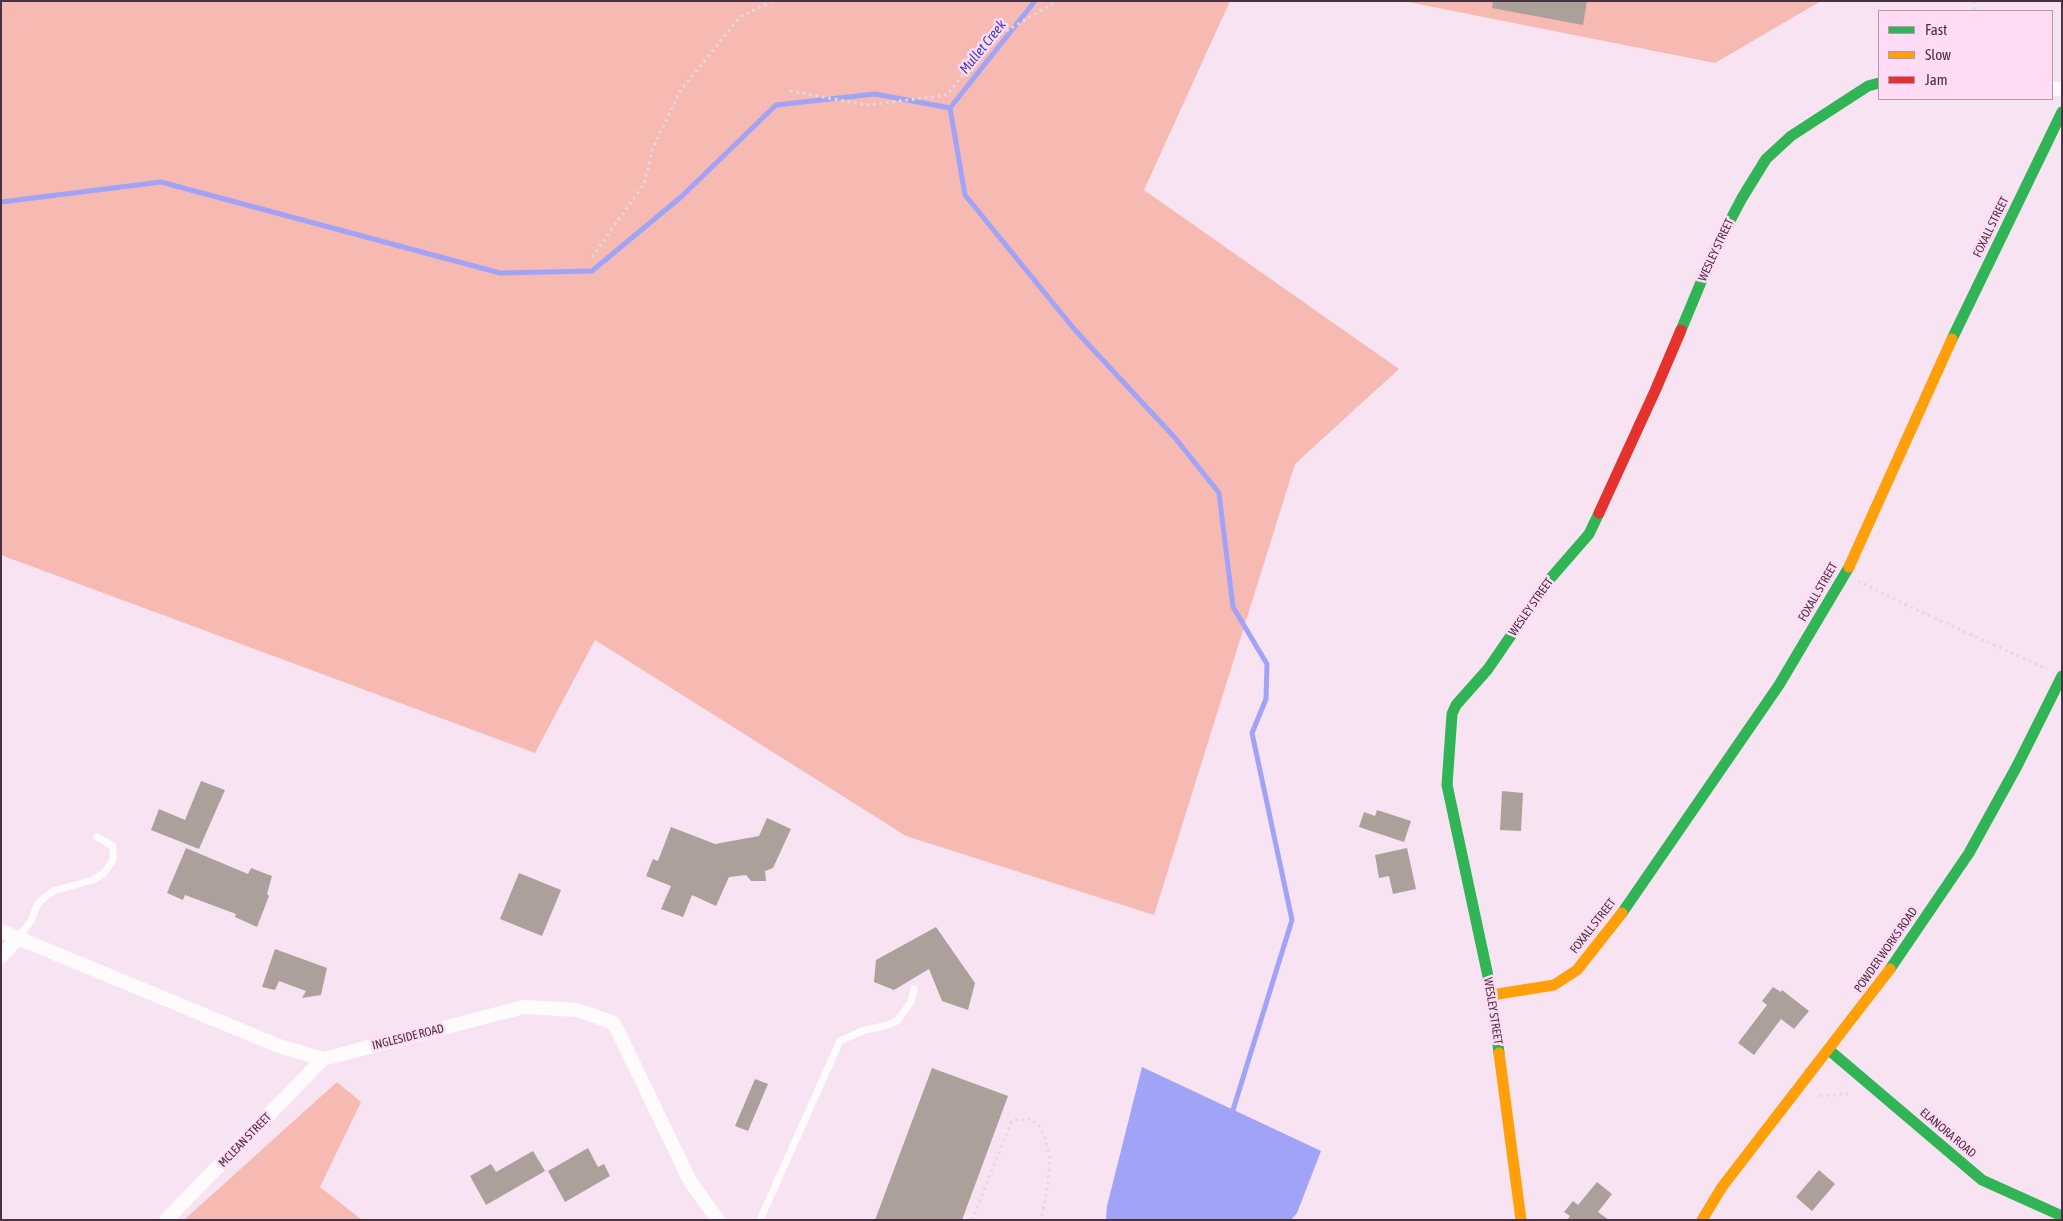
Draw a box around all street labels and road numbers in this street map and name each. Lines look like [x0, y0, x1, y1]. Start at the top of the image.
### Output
street label: FOXALL STREET [1970, 194, 2012, 260]
street label: WESLEY STREET [1695, 216, 1737, 284]
street label: FOXALL STREET [1795, 560, 1841, 624]
street label: WESLEY STREET [1506, 575, 1556, 639]
street label: FOXALL STREET [1567, 896, 1619, 956]
street label: POWDER WORKS ROAD [1851, 905, 1921, 995]
street label: WESLEY STREET [1481, 977, 1505, 1045]
street label: INGLESIDE ROAD [371, 1021, 445, 1053]
street label: ELANORA ROAD [1917, 1105, 1979, 1161]
street label: MCLEAN STREET [216, 1110, 274, 1170]

